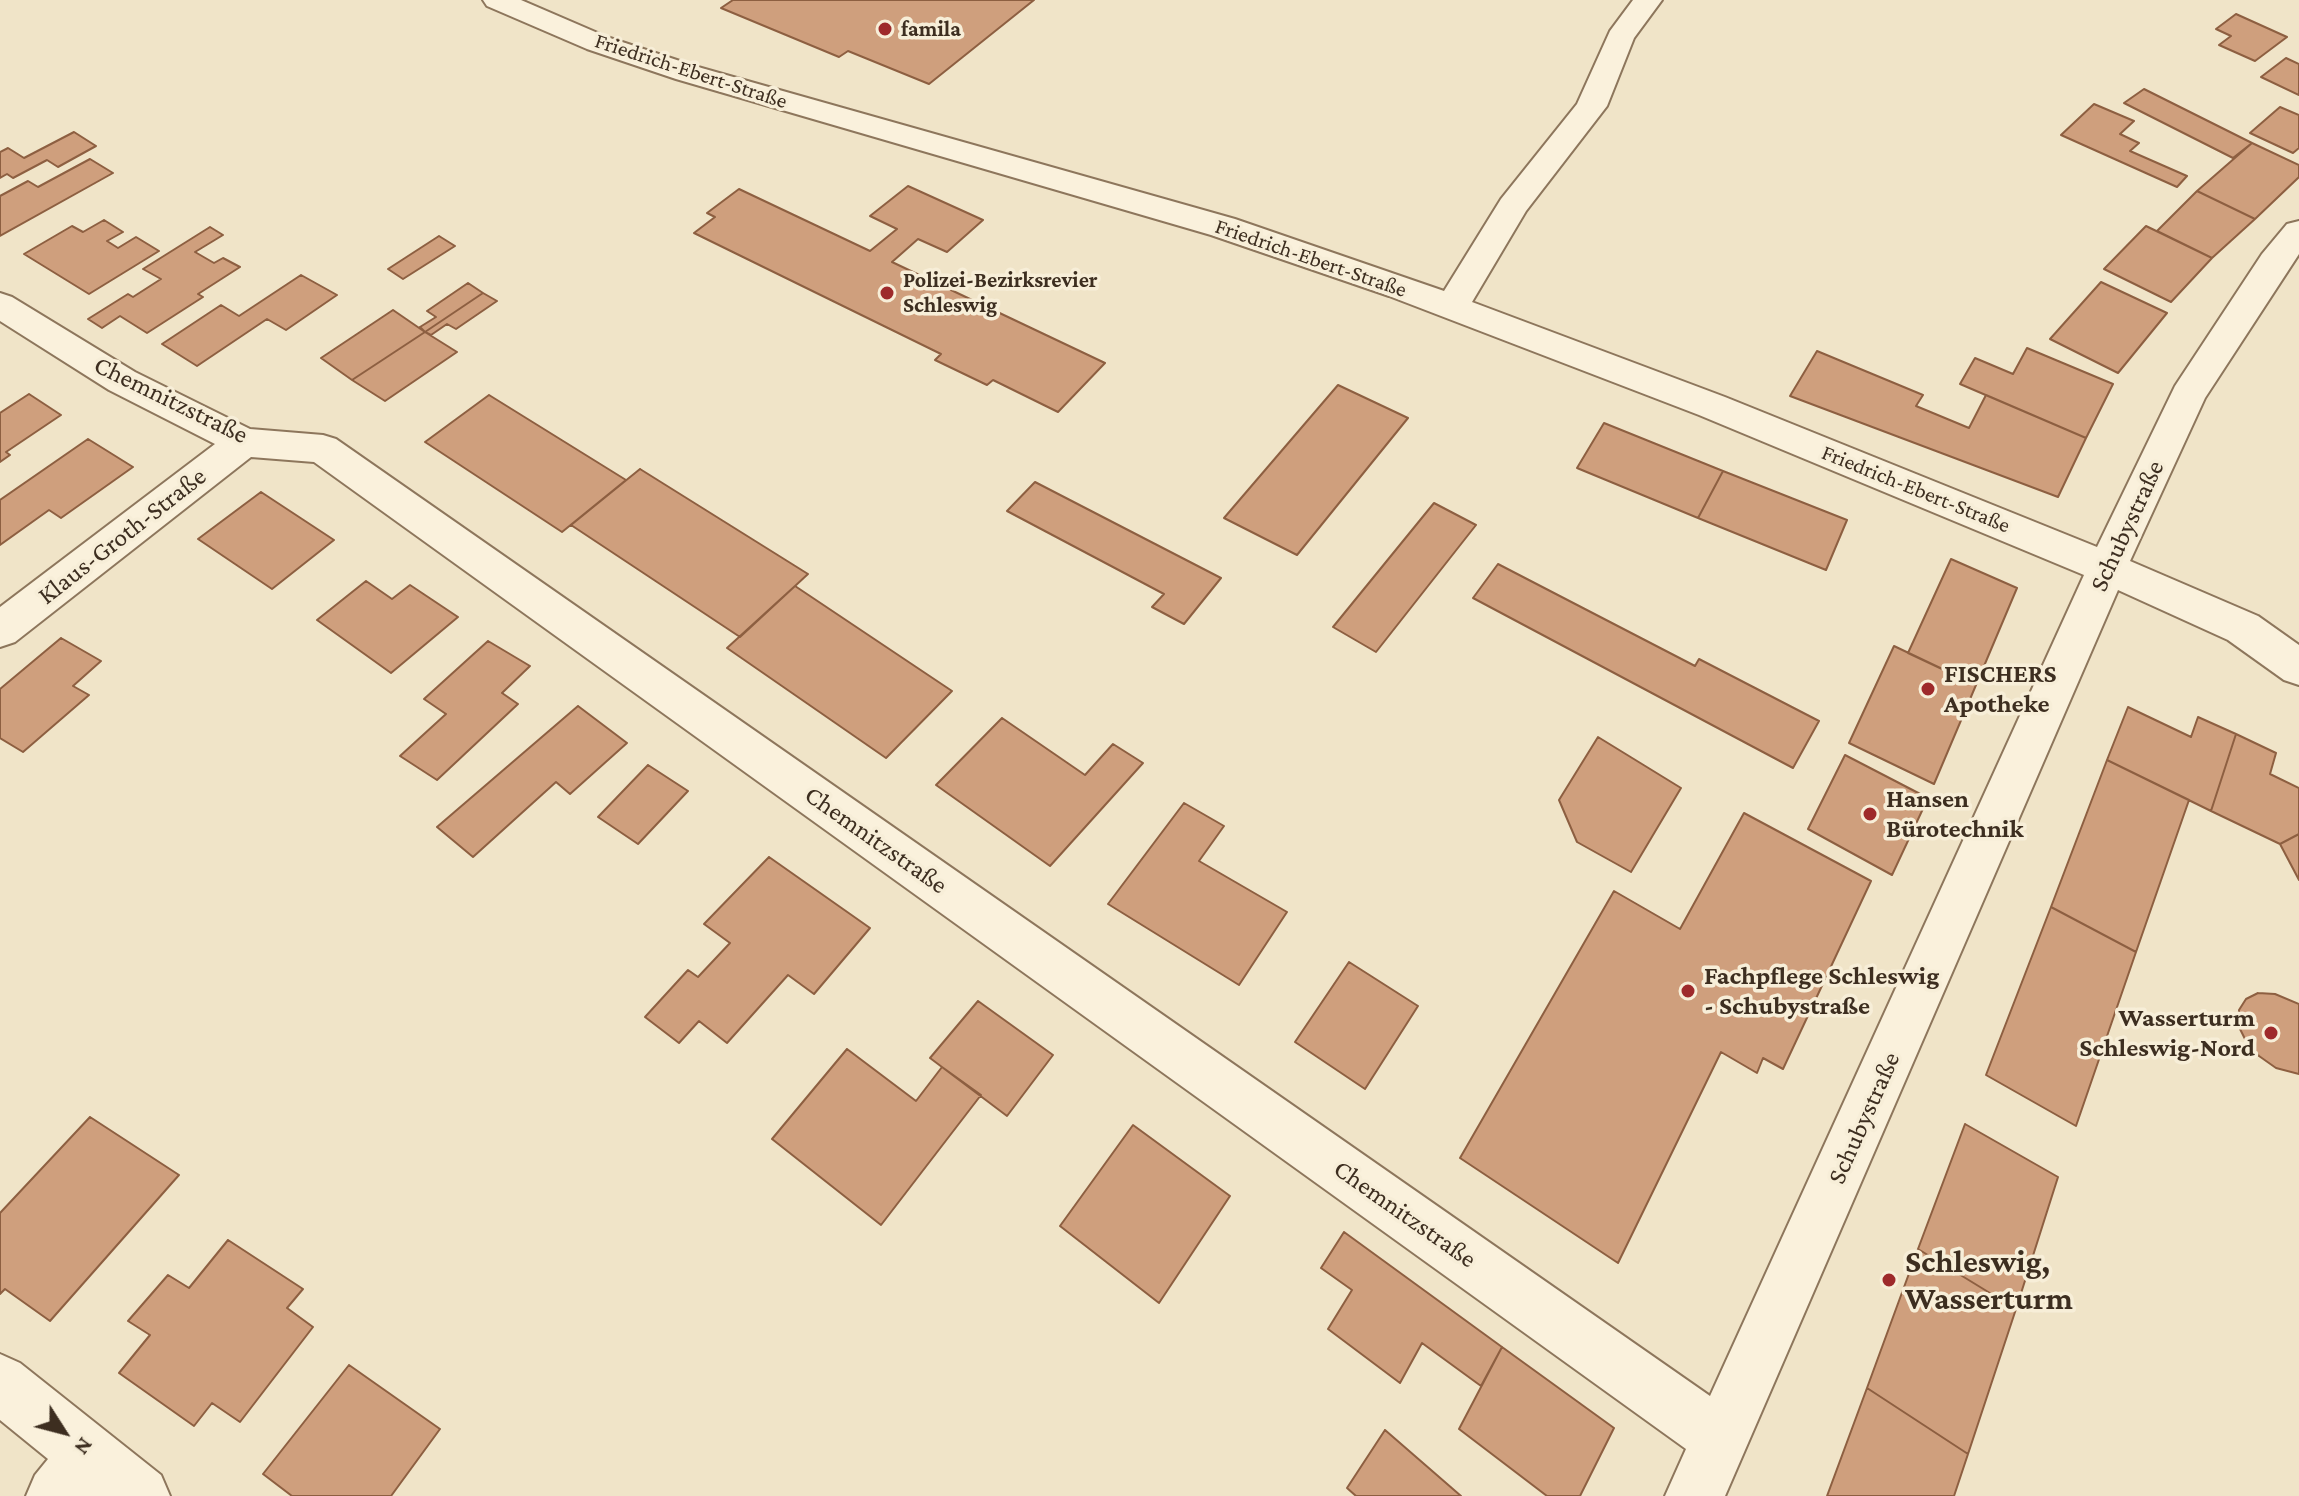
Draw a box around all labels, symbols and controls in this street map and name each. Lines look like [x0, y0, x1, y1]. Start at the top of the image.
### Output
place label: famila [901, 16, 961, 42]
marker: famila [876, 20, 894, 38]
street label: Friedrich-Ebert-Straße [591, 27, 791, 115]
street label: Friedrich-Ebert-Straße [1212, 213, 1410, 303]
place label: Polizei-Bezirksrevier Schleswig [903, 267, 1098, 318]
marker: Polizei-Bezirksrevier Schleswig [878, 284, 896, 302]
street label: Chemnitzstraße [89, 349, 253, 451]
street label: Friedrich-Ebert-Straße [1818, 439, 2014, 539]
street label: Schubystraße [2083, 455, 2171, 597]
street label: Klaus-Groth-Straße [32, 461, 212, 611]
place label: FISCHERS Apotheke [1944, 658, 2056, 720]
marker: FISCHERS Apotheke [1919, 680, 1937, 698]
street label: Chemnitzstraße [798, 779, 954, 901]
place label: Hansen Bürotechnik [1886, 783, 2024, 844]
marker: Hansen Bürotechnik [1861, 805, 1879, 823]
place label: Fachpflege Schleswig - Schubystraße [1704, 960, 1939, 1022]
marker: Fachpflege Schleswig - Schubystraße [1679, 982, 1697, 1000]
place label: Wasserturm Schleswig-Nord [2079, 1002, 2255, 1064]
marker: Wasserturm Schleswig-Nord [2262, 1024, 2280, 1042]
street label: Schubystraße [1821, 1047, 1907, 1189]
street label: Chemnitzstraße [1327, 1153, 1483, 1275]
place label: Schleswig, Wasserturm [1905, 1243, 2073, 1318]
marker: Schleswig, Wasserturm [1880, 1271, 1898, 1289]
north arrow [24, 1392, 104, 1472]
text: N [69, 1433, 98, 1460]

